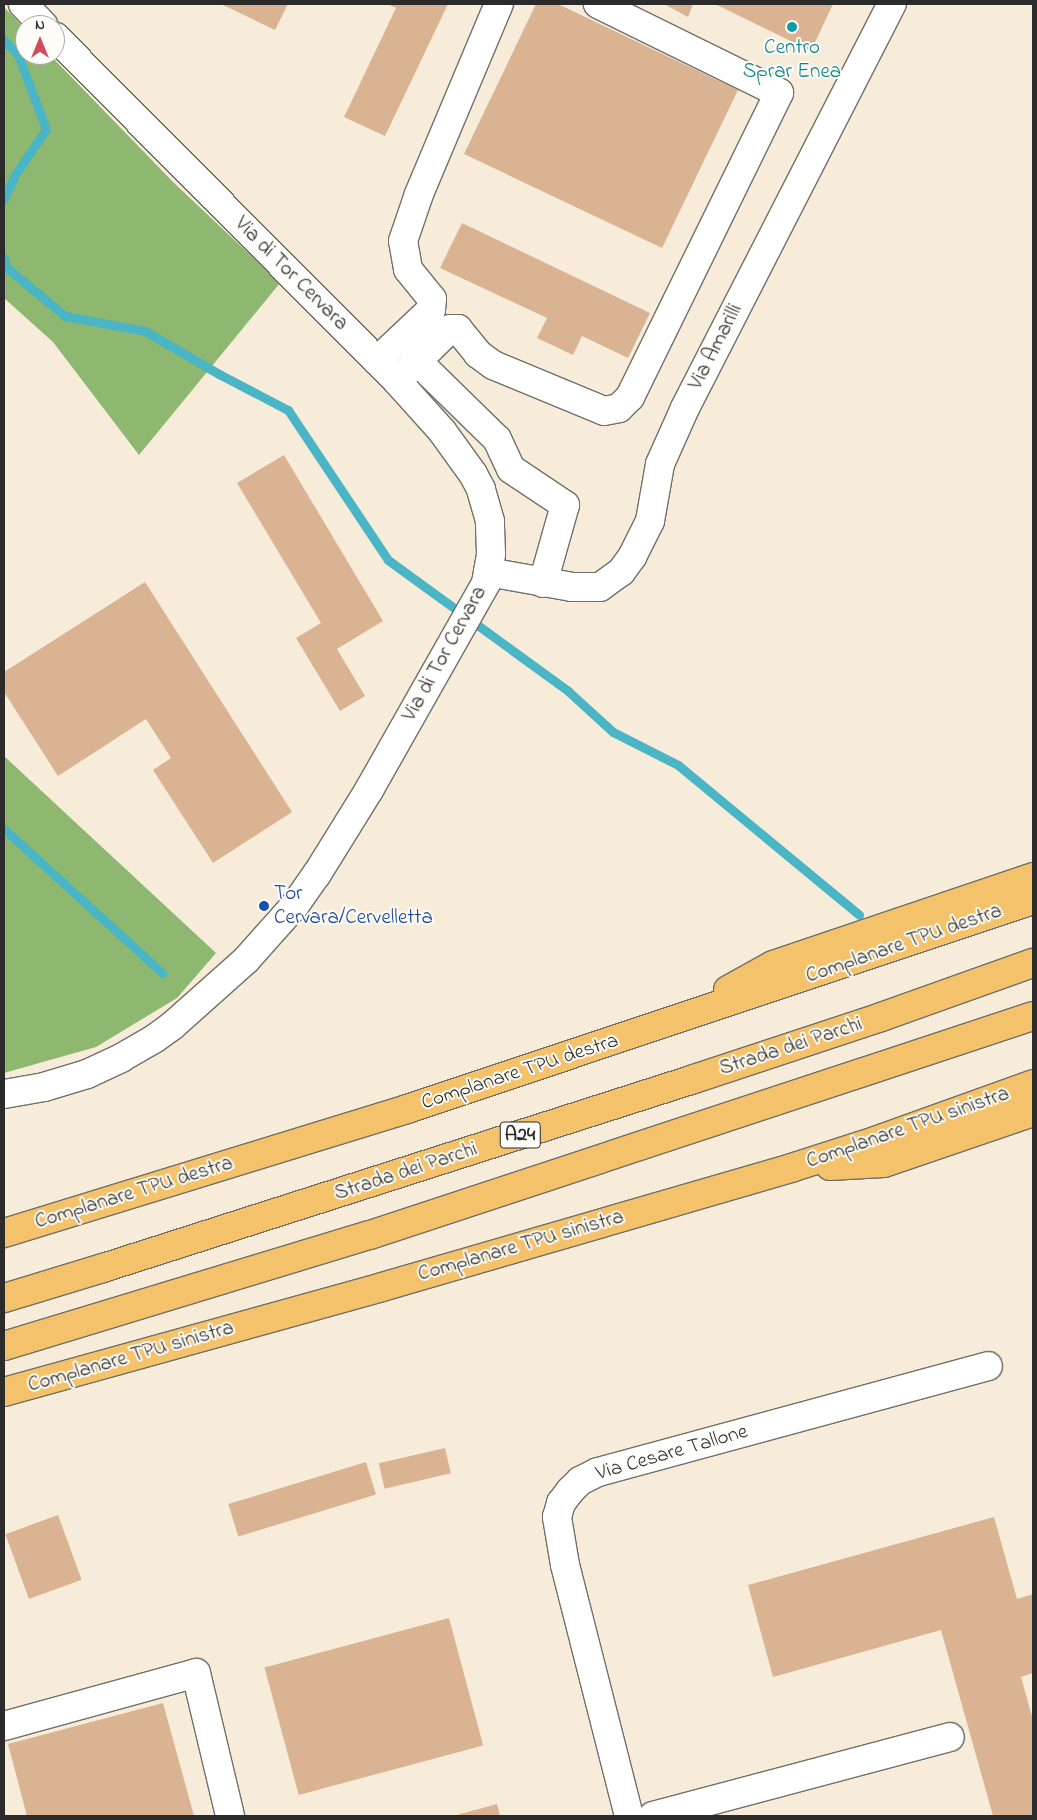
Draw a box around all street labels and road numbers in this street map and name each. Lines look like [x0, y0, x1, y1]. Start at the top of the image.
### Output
street label: Via di Tor Cervara [229, 212, 353, 336]
street label: Via Amarilli [684, 300, 748, 394]
street label: Via di Tor Cervara [397, 582, 493, 726]
street label: Complanare TPU destra [803, 899, 1005, 989]
street label: Strada dei Parchi [716, 1012, 866, 1082]
street label: Complanare TPU destra [418, 1028, 622, 1116]
street label: Complanare TPU sinistra [803, 1081, 1013, 1175]
road number: A24 [499, 1118, 541, 1152]
street label: Strada dei Parchi [331, 1137, 481, 1207]
street label: Complanare TPU destra [32, 1151, 236, 1235]
street label: Complanare TPU sinistra [415, 1205, 627, 1287]
street label: Complanare TPU sinistra [25, 1316, 237, 1398]
street label: Via Cesare Tallone [593, 1419, 751, 1487]

